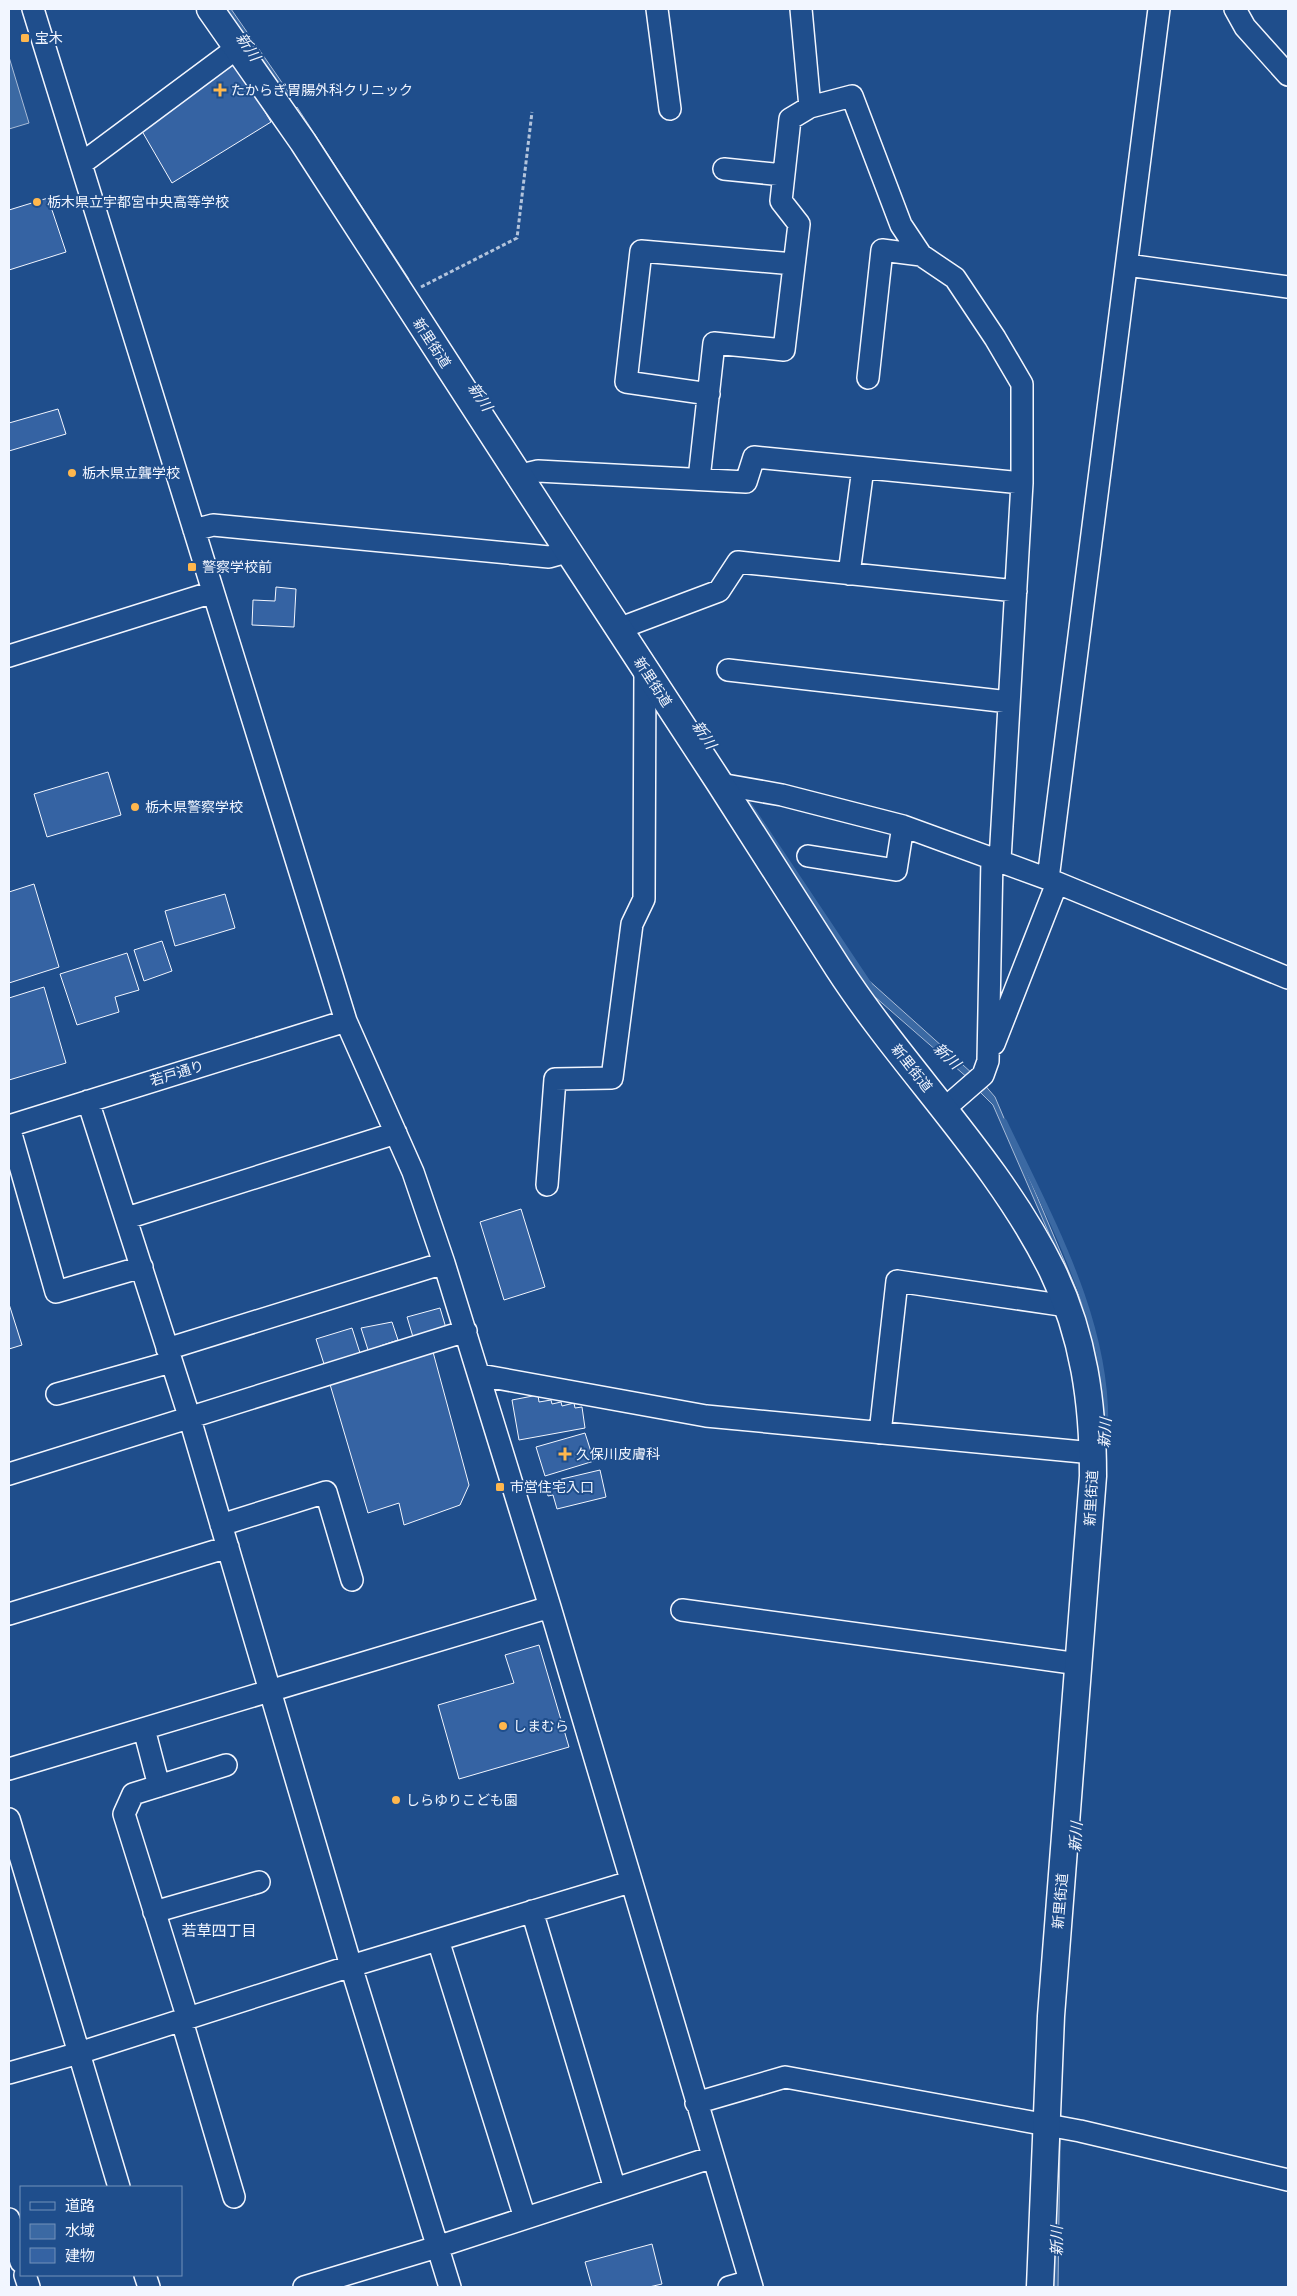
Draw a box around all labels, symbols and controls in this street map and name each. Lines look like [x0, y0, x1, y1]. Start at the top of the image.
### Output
place label: 宝木 [35, 30, 63, 47]
water label: 新川 [232, 30, 265, 66]
marker: 宝木 [19, 32, 31, 44]
place label: たからぎ胃腸外科クリニック [231, 82, 413, 99]
marker: たからぎ胃腸外科クリニック [213, 83, 227, 97]
place label: 栃木県立宇都宮中央高等学校 [47, 194, 229, 211]
marker: 栃木県立宇都宮中央高等学校 [31, 196, 43, 208]
street label: 新里街道 [409, 315, 454, 371]
water label: 新川 [464, 380, 497, 416]
place label: 栃木県立聾学校 [82, 465, 180, 482]
marker: 栃木県立聾学校 [66, 467, 78, 479]
place label: 警察学校前 [202, 559, 272, 576]
marker: 警察学校前 [186, 561, 198, 573]
street label: 新里街道 [630, 654, 675, 710]
water label: 新川 [688, 718, 721, 754]
place label: 栃木県警察学校 [145, 799, 243, 816]
marker: 栃木県警察学校 [129, 801, 141, 813]
water label: 新川 [930, 1039, 966, 1074]
street label: 新里街道 [888, 1041, 936, 1096]
street label: 若戸通り [148, 1057, 206, 1090]
water label: 新川 [1095, 1415, 1115, 1449]
place label: 久保川皮膚科 [576, 1446, 660, 1463]
marker: 久保川皮膚科 [558, 1447, 572, 1461]
street label: 新里街道 [1082, 1470, 1101, 1526]
place label: 市営住宅入口 [510, 1479, 594, 1496]
marker: 市営住宅入口 [494, 1481, 506, 1493]
place label: しまむら [513, 1718, 569, 1735]
marker: しまむら [497, 1720, 509, 1732]
place label: しらゆりこども園 [406, 1792, 518, 1809]
marker: しらゆりこども園 [390, 1794, 402, 1806]
water label: 新川 [1066, 1819, 1086, 1853]
street label: 新里街道 [1050, 1872, 1071, 1930]
district label: 若草四丁目 [181, 1922, 257, 1940]
legend [20, 2186, 182, 2276]
text: 道路 [65, 2197, 95, 2215]
text: 水域 [65, 2222, 95, 2240]
water label: 新川 [1048, 2224, 1066, 2256]
text: 建物 [65, 2247, 95, 2265]

